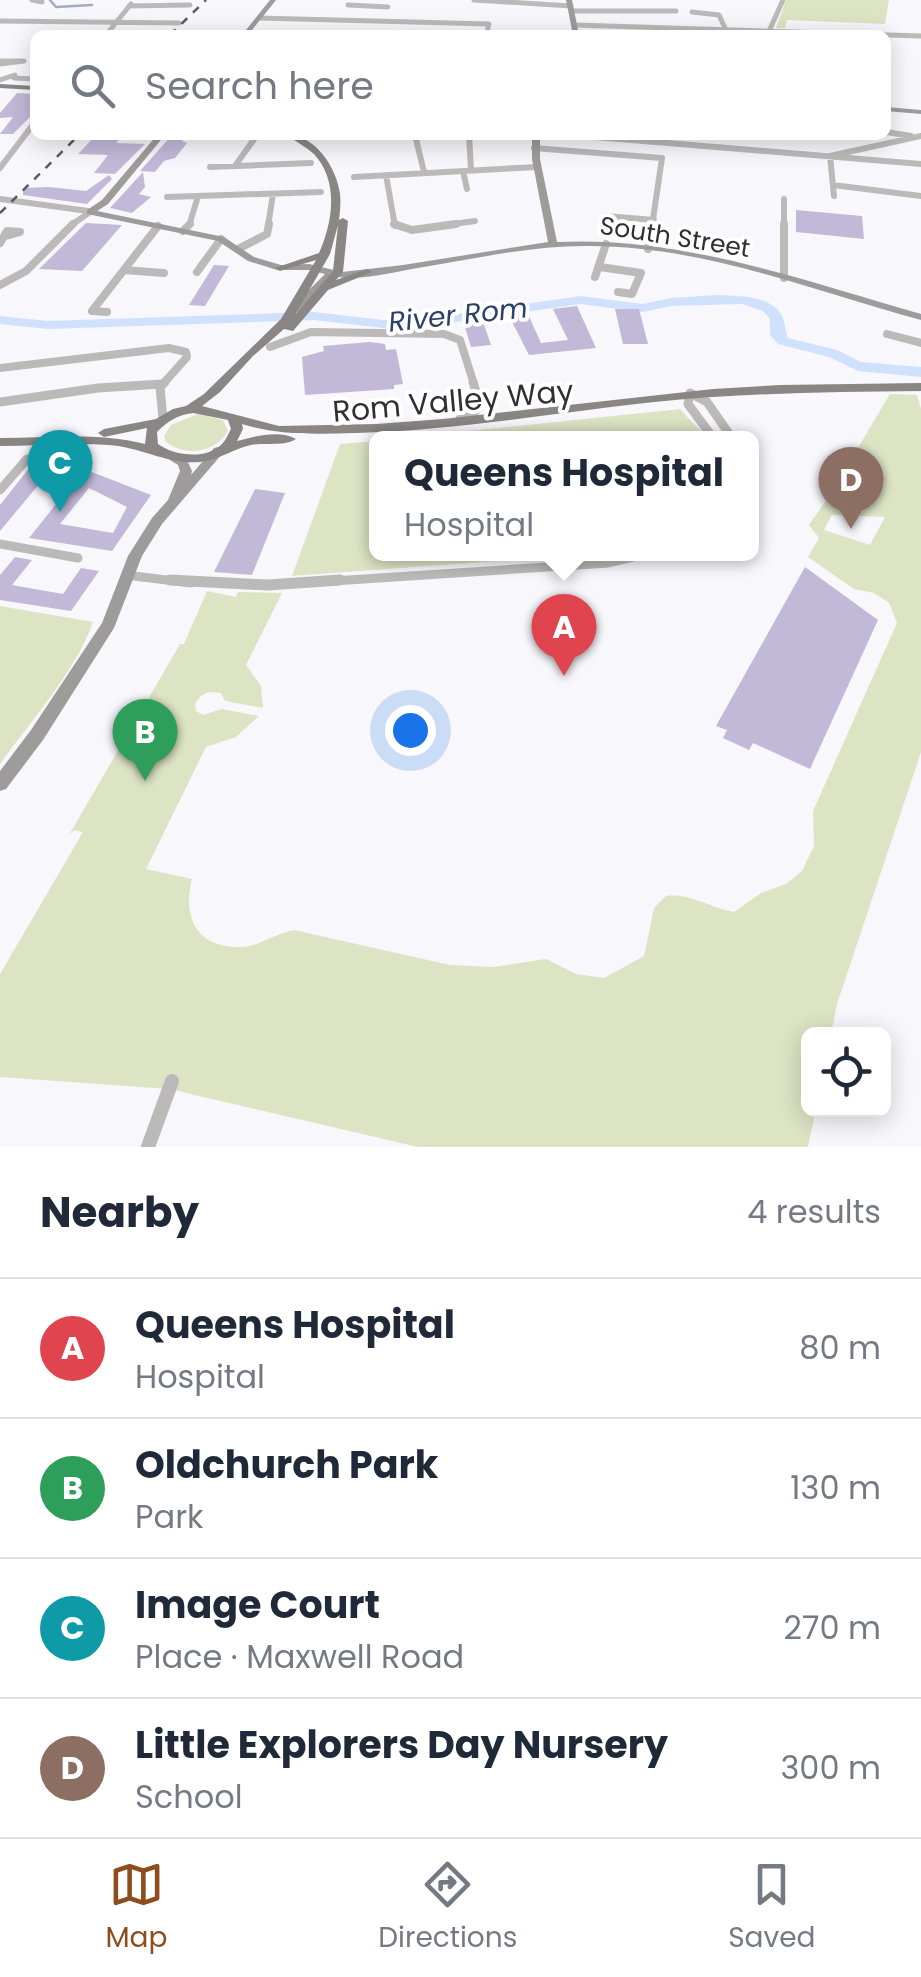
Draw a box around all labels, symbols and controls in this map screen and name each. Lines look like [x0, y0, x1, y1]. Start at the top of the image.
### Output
search box [30, 30, 891, 140]
icon: search [65, 58, 120, 113]
text: Search here [145, 59, 374, 112]
street label: South Street [597, 208, 753, 266]
water label: River Rom [387, 288, 529, 342]
street label: Rom Valley Way [331, 369, 575, 433]
pin: C [28, 430, 92, 512]
popup [369, 431, 759, 561]
text: Queens Hospital [404, 446, 724, 499]
pin: D [818, 446, 884, 529]
text: Hospital [404, 502, 534, 547]
pin: A [532, 594, 596, 676]
pin: B [112, 698, 178, 781]
your location [385, 705, 436, 756]
map controls [801, 1027, 891, 1117]
button: locate [801, 1027, 891, 1117]
text: Nearby [40, 1183, 199, 1242]
text: 4 results [747, 1189, 881, 1234]
text: Queens Hospital [135, 1298, 455, 1351]
text: A [61, 1325, 84, 1370]
text: 80 m [799, 1325, 881, 1370]
text: Hospital [135, 1354, 265, 1399]
text: Oldchurch Park [135, 1438, 438, 1491]
text: B [62, 1465, 83, 1510]
text: 130 m [790, 1465, 881, 1510]
text: Park [135, 1494, 204, 1539]
text: Image Court [135, 1578, 380, 1631]
text: C [60, 1605, 85, 1650]
text: 270 m [784, 1605, 881, 1650]
text: Place · Maxwell Road [135, 1634, 464, 1679]
text: Little Explorers Day Nursery [135, 1718, 668, 1771]
text: D [61, 1745, 84, 1790]
text: 300 m [780, 1745, 881, 1790]
text: School [135, 1774, 243, 1819]
tab: Map [105, 1857, 167, 1959]
tab: Directions [378, 1857, 517, 1959]
tab: Saved [728, 1857, 816, 1959]

